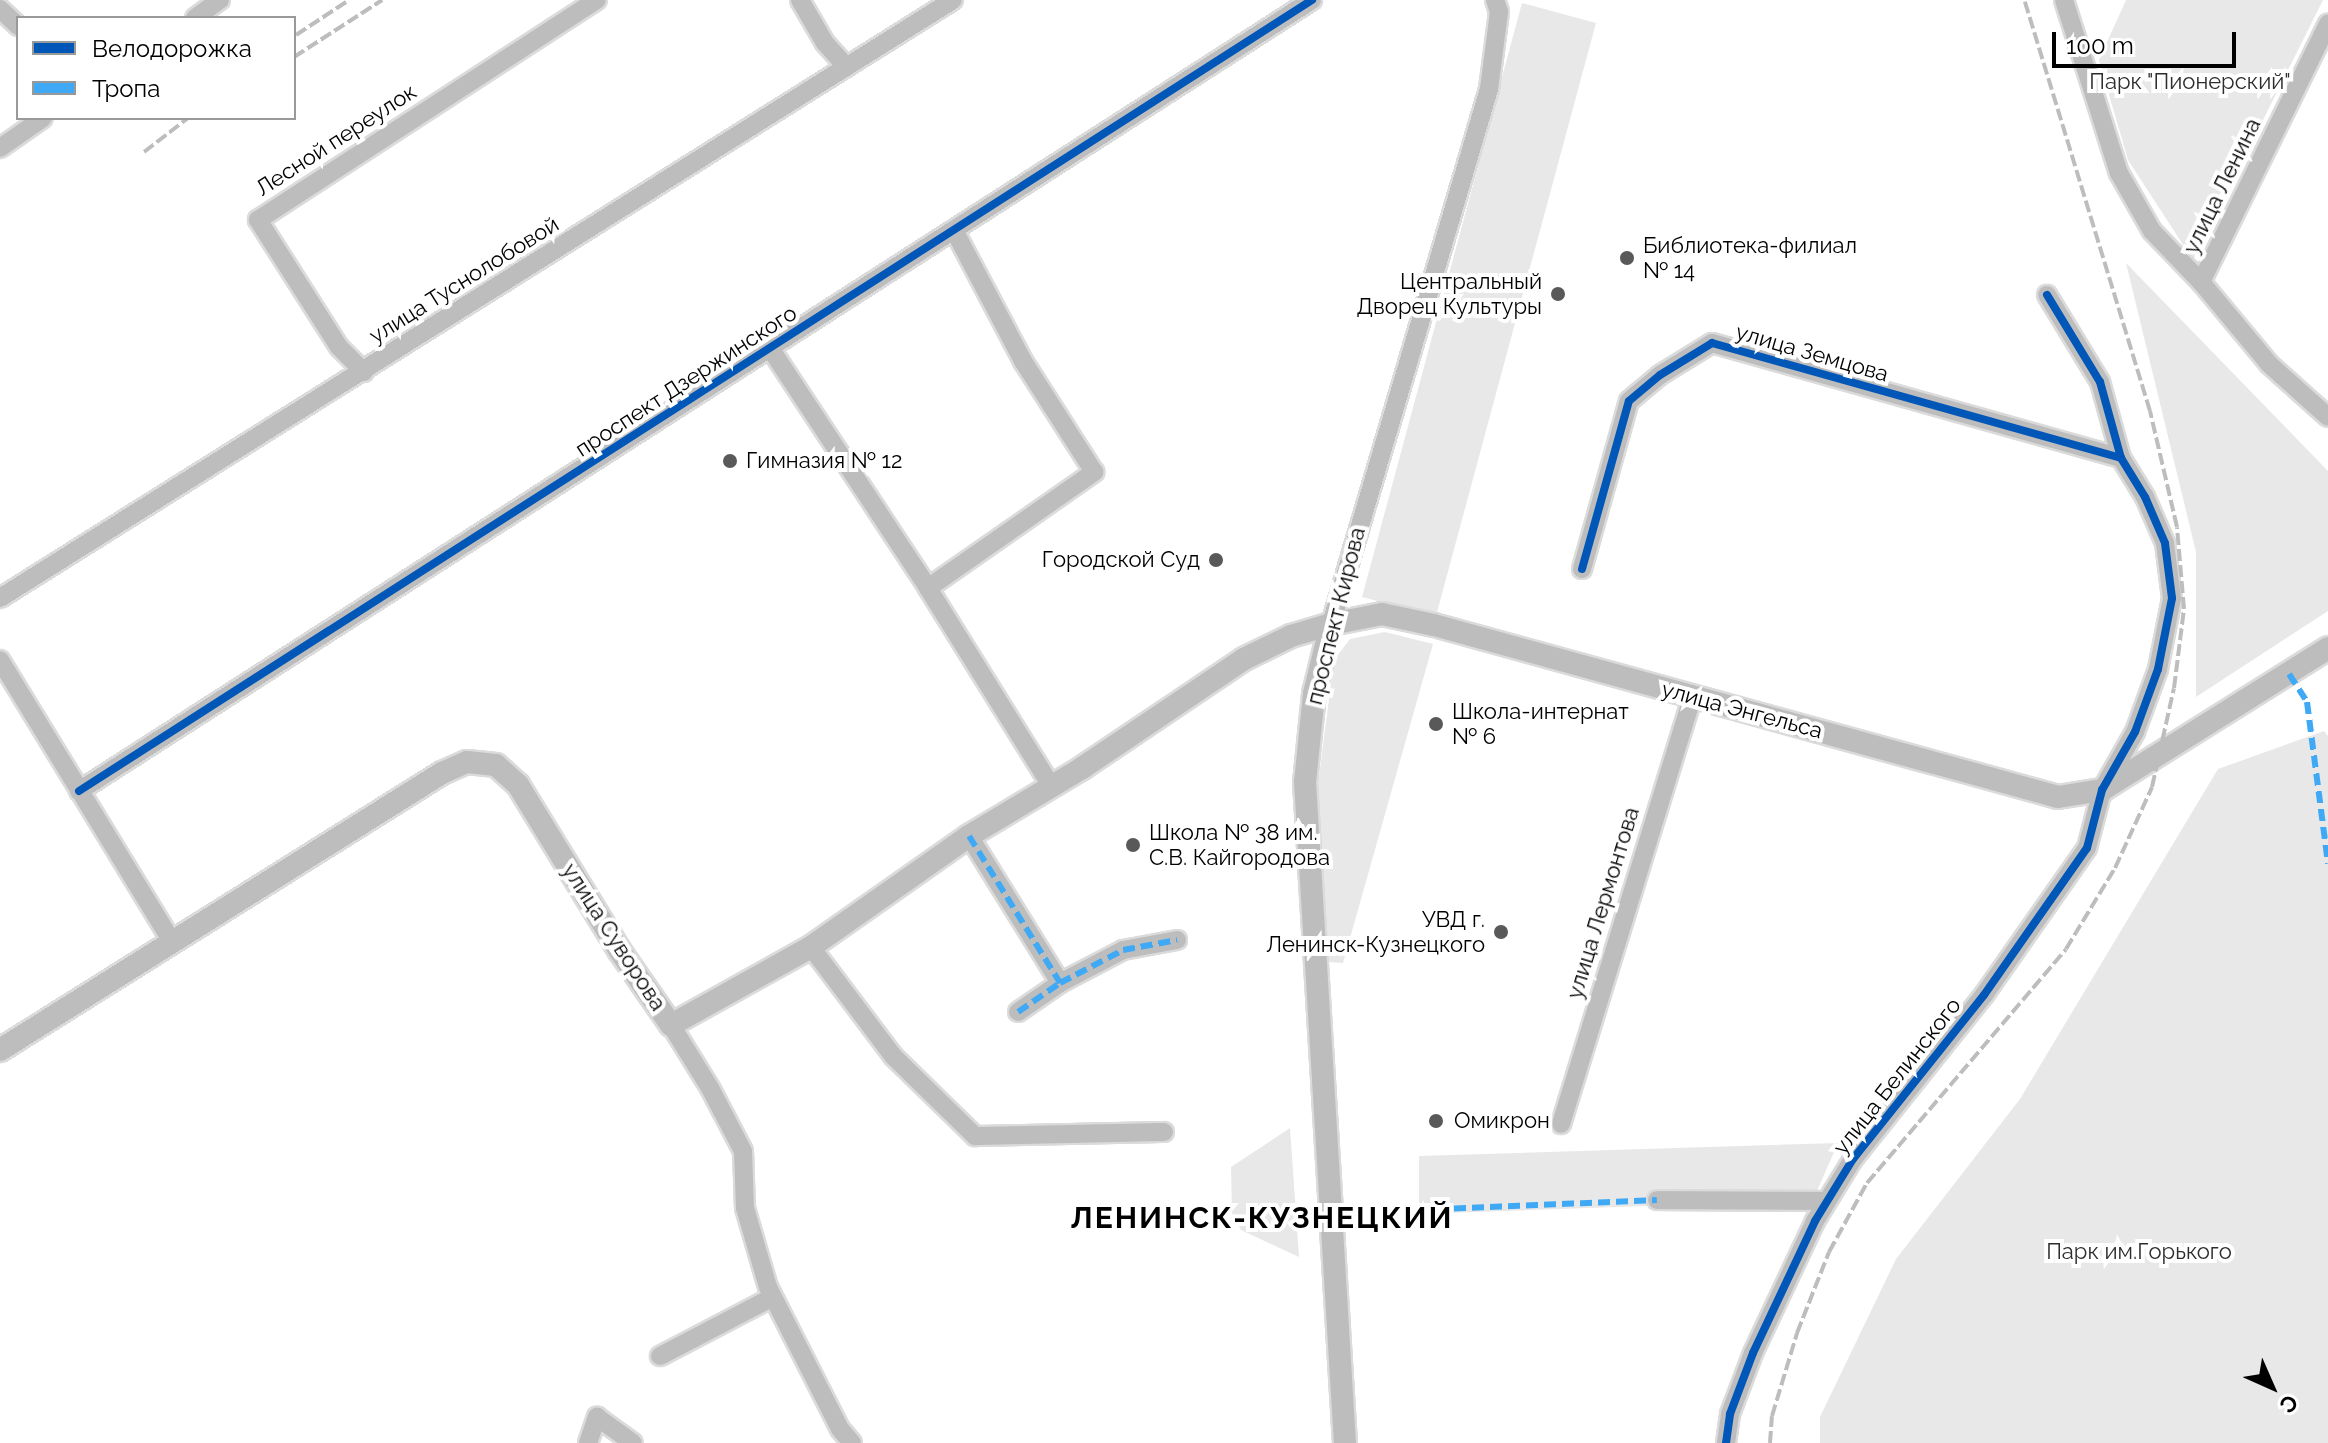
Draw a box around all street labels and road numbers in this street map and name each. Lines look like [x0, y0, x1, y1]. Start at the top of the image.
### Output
street label: Лесной переулок [251, 78, 421, 202]
street label: улица Ленина [2178, 114, 2266, 258]
street label: улица Туснолобовой [364, 211, 564, 349]
street label: проспект Дзержинского [570, 300, 802, 462]
street label: улица Земцова [1733, 319, 1891, 387]
street label: проспект Кирова [1301, 525, 1371, 707]
street label: улица Энгельса [1659, 676, 1825, 744]
street label: улица Лермонтова [1561, 804, 1645, 1002]
street label: улица Суворова [557, 858, 671, 1016]
street label: улица Белинского [1828, 992, 1966, 1160]

